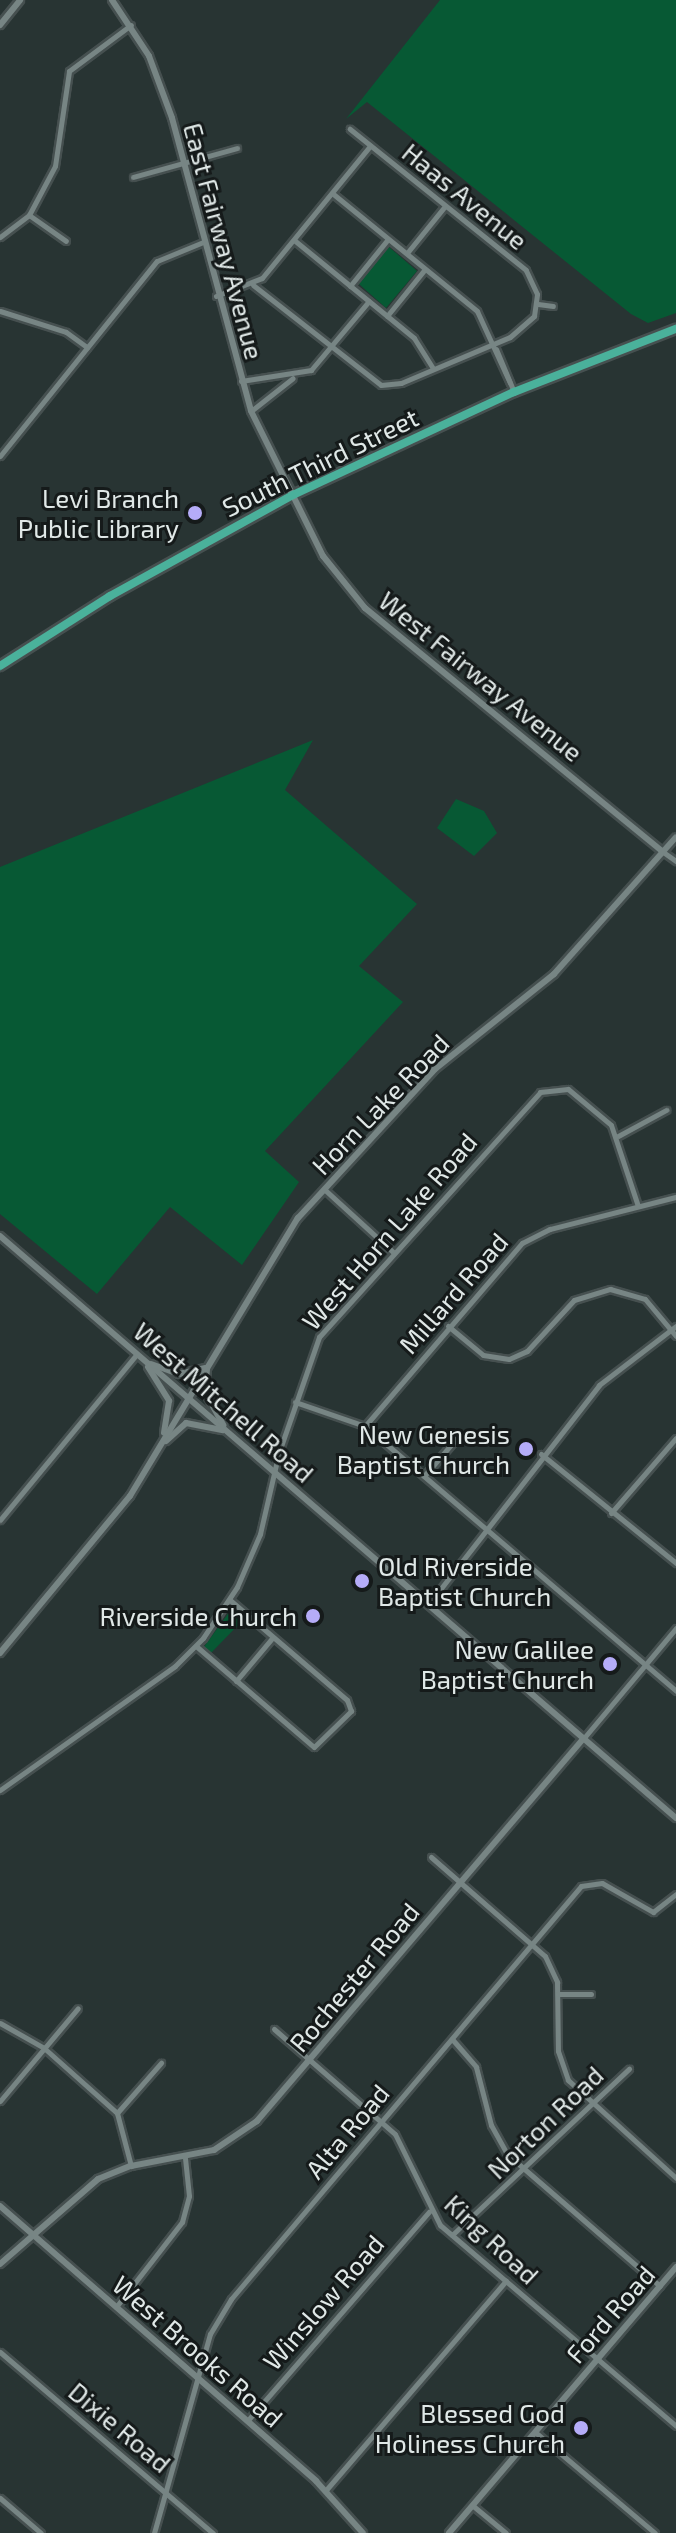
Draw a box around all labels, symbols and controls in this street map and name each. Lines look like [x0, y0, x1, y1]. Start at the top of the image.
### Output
street label: East Fairway Avenue [177, 119, 271, 363]
street label: Haas Avenue [396, 136, 534, 256]
street label: South Third Street [217, 401, 423, 523]
place label: Levi Branch Public Library [18, 482, 179, 544]
marker: Levi Branch Public Library [186, 504, 204, 522]
street label: West Fairway Avenue [373, 584, 589, 768]
street label: Horn Lake Road [305, 1027, 455, 1181]
street label: West Horn Lake Road [295, 1126, 483, 1336]
street label: Millard Road [392, 1226, 514, 1360]
street label: West Mitchell Road [127, 1315, 321, 1489]
place label: New Genesis Baptist Church [337, 1418, 510, 1480]
marker: New Genesis Baptist Church [517, 1440, 535, 1458]
place label: Old Riverside Baptist Church [378, 1550, 551, 1612]
marker: Old Riverside Baptist Church [353, 1572, 371, 1590]
place label: Riverside Church [100, 1600, 297, 1632]
marker: Riverside Church [304, 1607, 322, 1625]
place label: New Galilee Baptist Church [421, 1633, 594, 1694]
marker: New Galilee Baptist Church [601, 1655, 619, 1673]
street label: Rochester Road [282, 1896, 426, 2058]
street label: Norton Road [481, 2059, 609, 2185]
street label: Alta Road [299, 2077, 395, 2185]
street label: King Road [439, 2188, 545, 2290]
street label: Winslow Road [256, 2228, 390, 2376]
street label: Ford Road [559, 2259, 661, 2369]
street label: West Brooks Road [107, 2269, 289, 2433]
street label: Dixie Road [63, 2375, 177, 2479]
place label: Blessed God Holiness Church [375, 2397, 565, 2458]
marker: Blessed God Holiness Church [572, 2419, 590, 2437]

